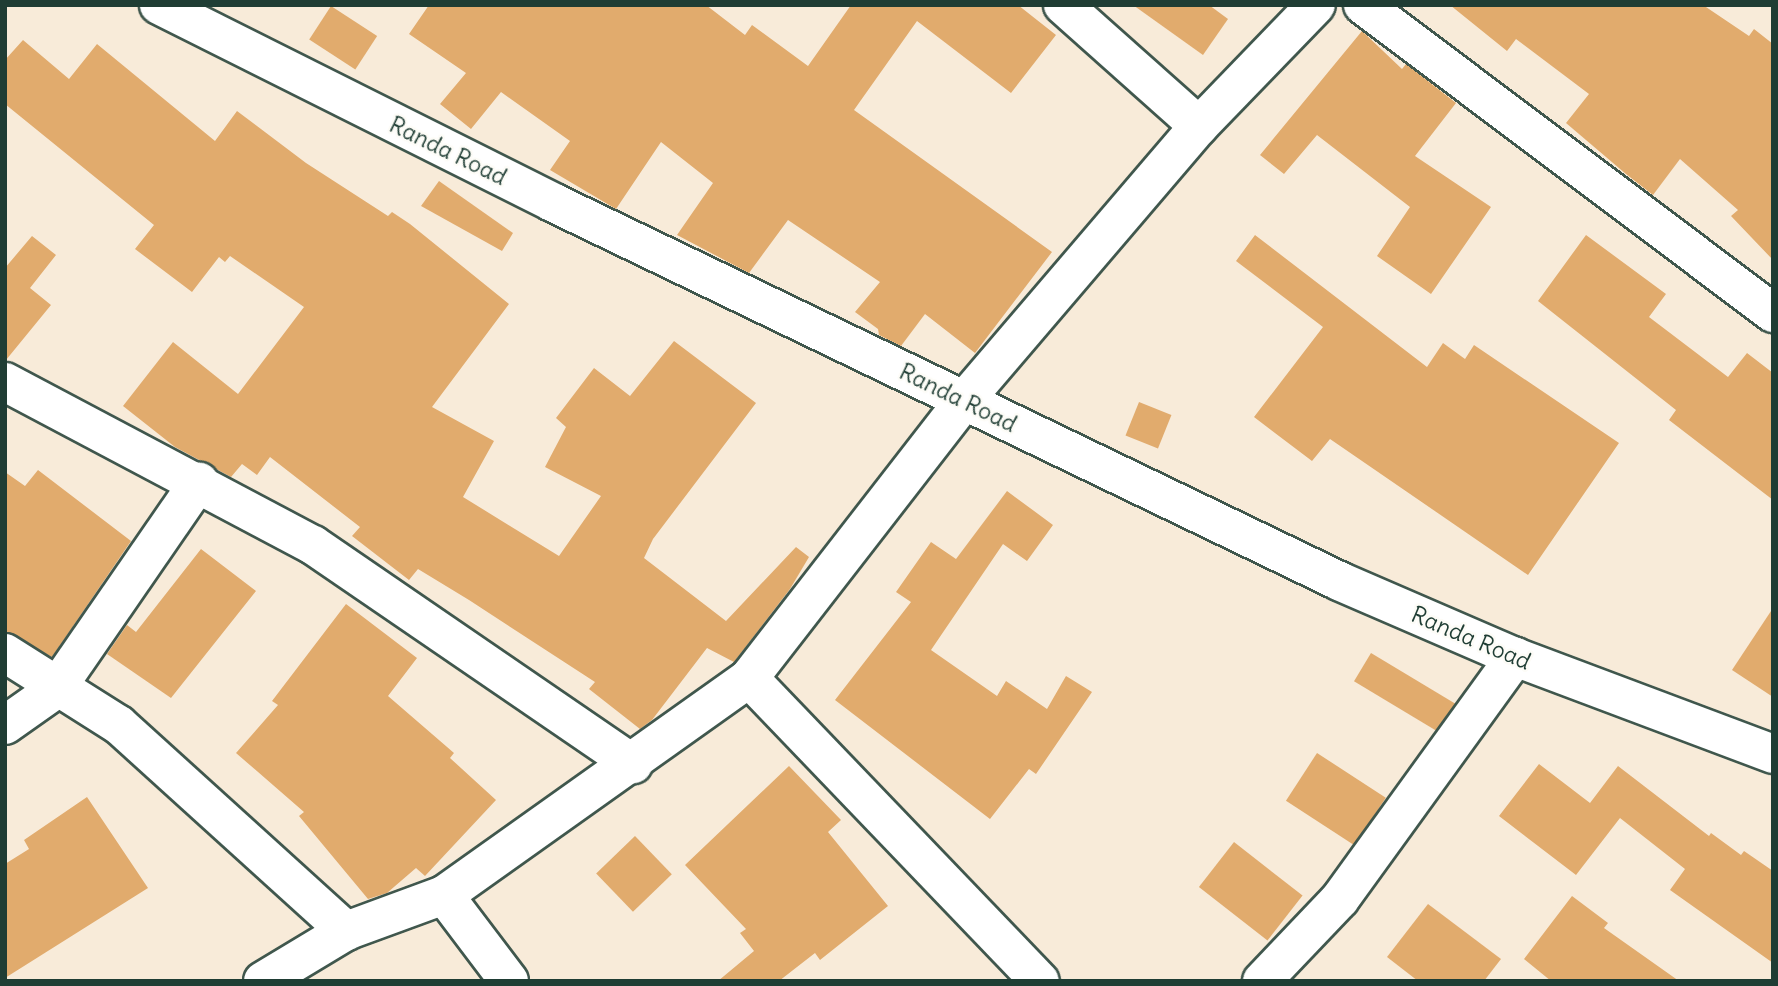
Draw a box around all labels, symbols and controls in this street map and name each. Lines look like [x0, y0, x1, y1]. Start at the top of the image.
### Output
street label: Randa Road [385, 111, 511, 191]
street label: Randa Road [895, 358, 1021, 438]
street label: Randa Road [1407, 600, 1535, 676]

